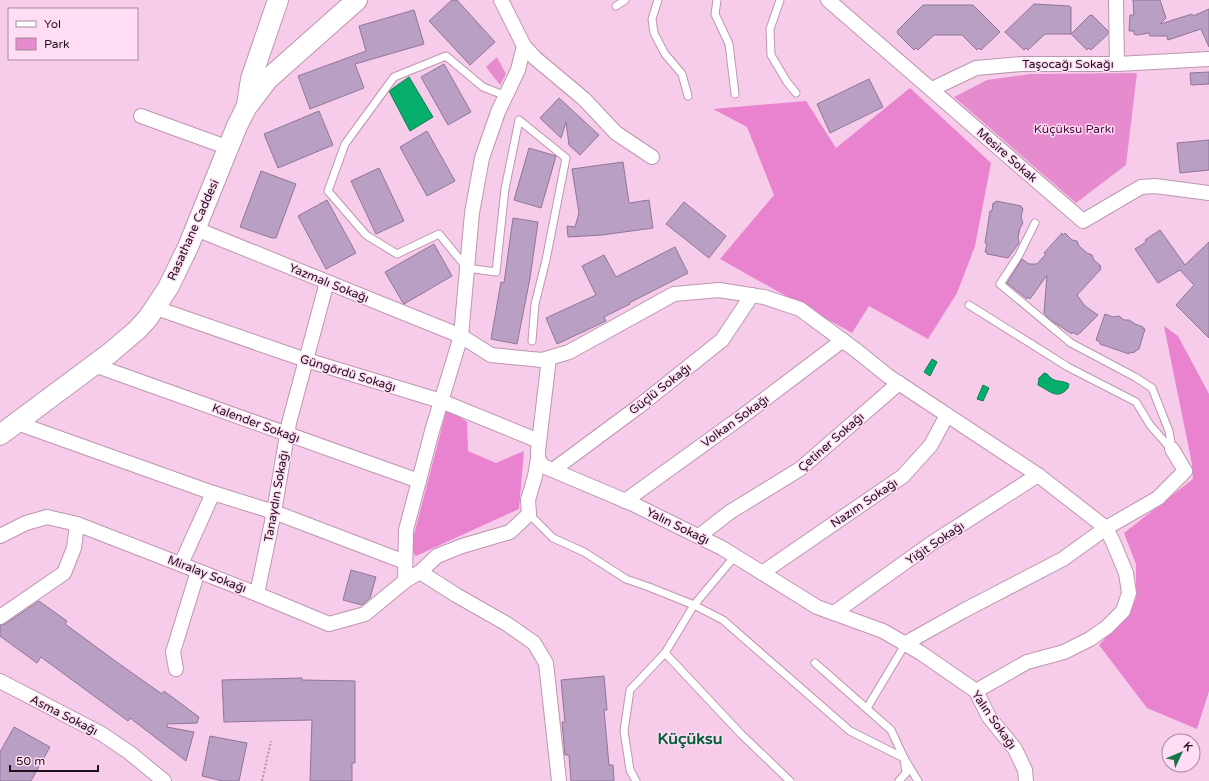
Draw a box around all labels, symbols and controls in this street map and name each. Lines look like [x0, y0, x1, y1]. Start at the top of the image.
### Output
legend [8, 8, 138, 60]
text: Yol [44, 17, 61, 31]
text: Park [44, 37, 70, 51]
street label: Taşocağı Sokağı [1022, 57, 1114, 71]
park label: Küçüksu Parkı [1034, 122, 1114, 136]
street label: Mesire Sokak [974, 125, 1040, 185]
street label: Rasathane Caddesi [164, 177, 222, 283]
street label: Yazmalı Sokağı [287, 261, 371, 305]
street label: Güngördü Sokağı [298, 352, 398, 394]
street label: Güçlü Sokağı [626, 361, 694, 417]
street label: Volkan Sokağı [699, 392, 771, 450]
street label: Kalender Sokağı [210, 401, 302, 445]
street label: Çetiner Sokağı [795, 410, 867, 474]
street label: Tanaydın Sokağı [261, 449, 291, 543]
street label: Nazım Sokağı [828, 475, 900, 531]
street label: Yalın Sokağı [644, 505, 712, 547]
street label: Yiğit Sokağı [903, 518, 967, 568]
street label: Miralay Sokağı [166, 553, 248, 595]
street label: Yalın Sokağı [969, 688, 1019, 752]
street label: Asma Sokağı [28, 692, 100, 738]
district label: Küçüksu [658, 729, 722, 749]
north arrow [1161, 733, 1201, 773]
text: K [1181, 739, 1196, 754]
scale bar [10, 747, 98, 773]
text: 50 m [16, 754, 45, 768]

